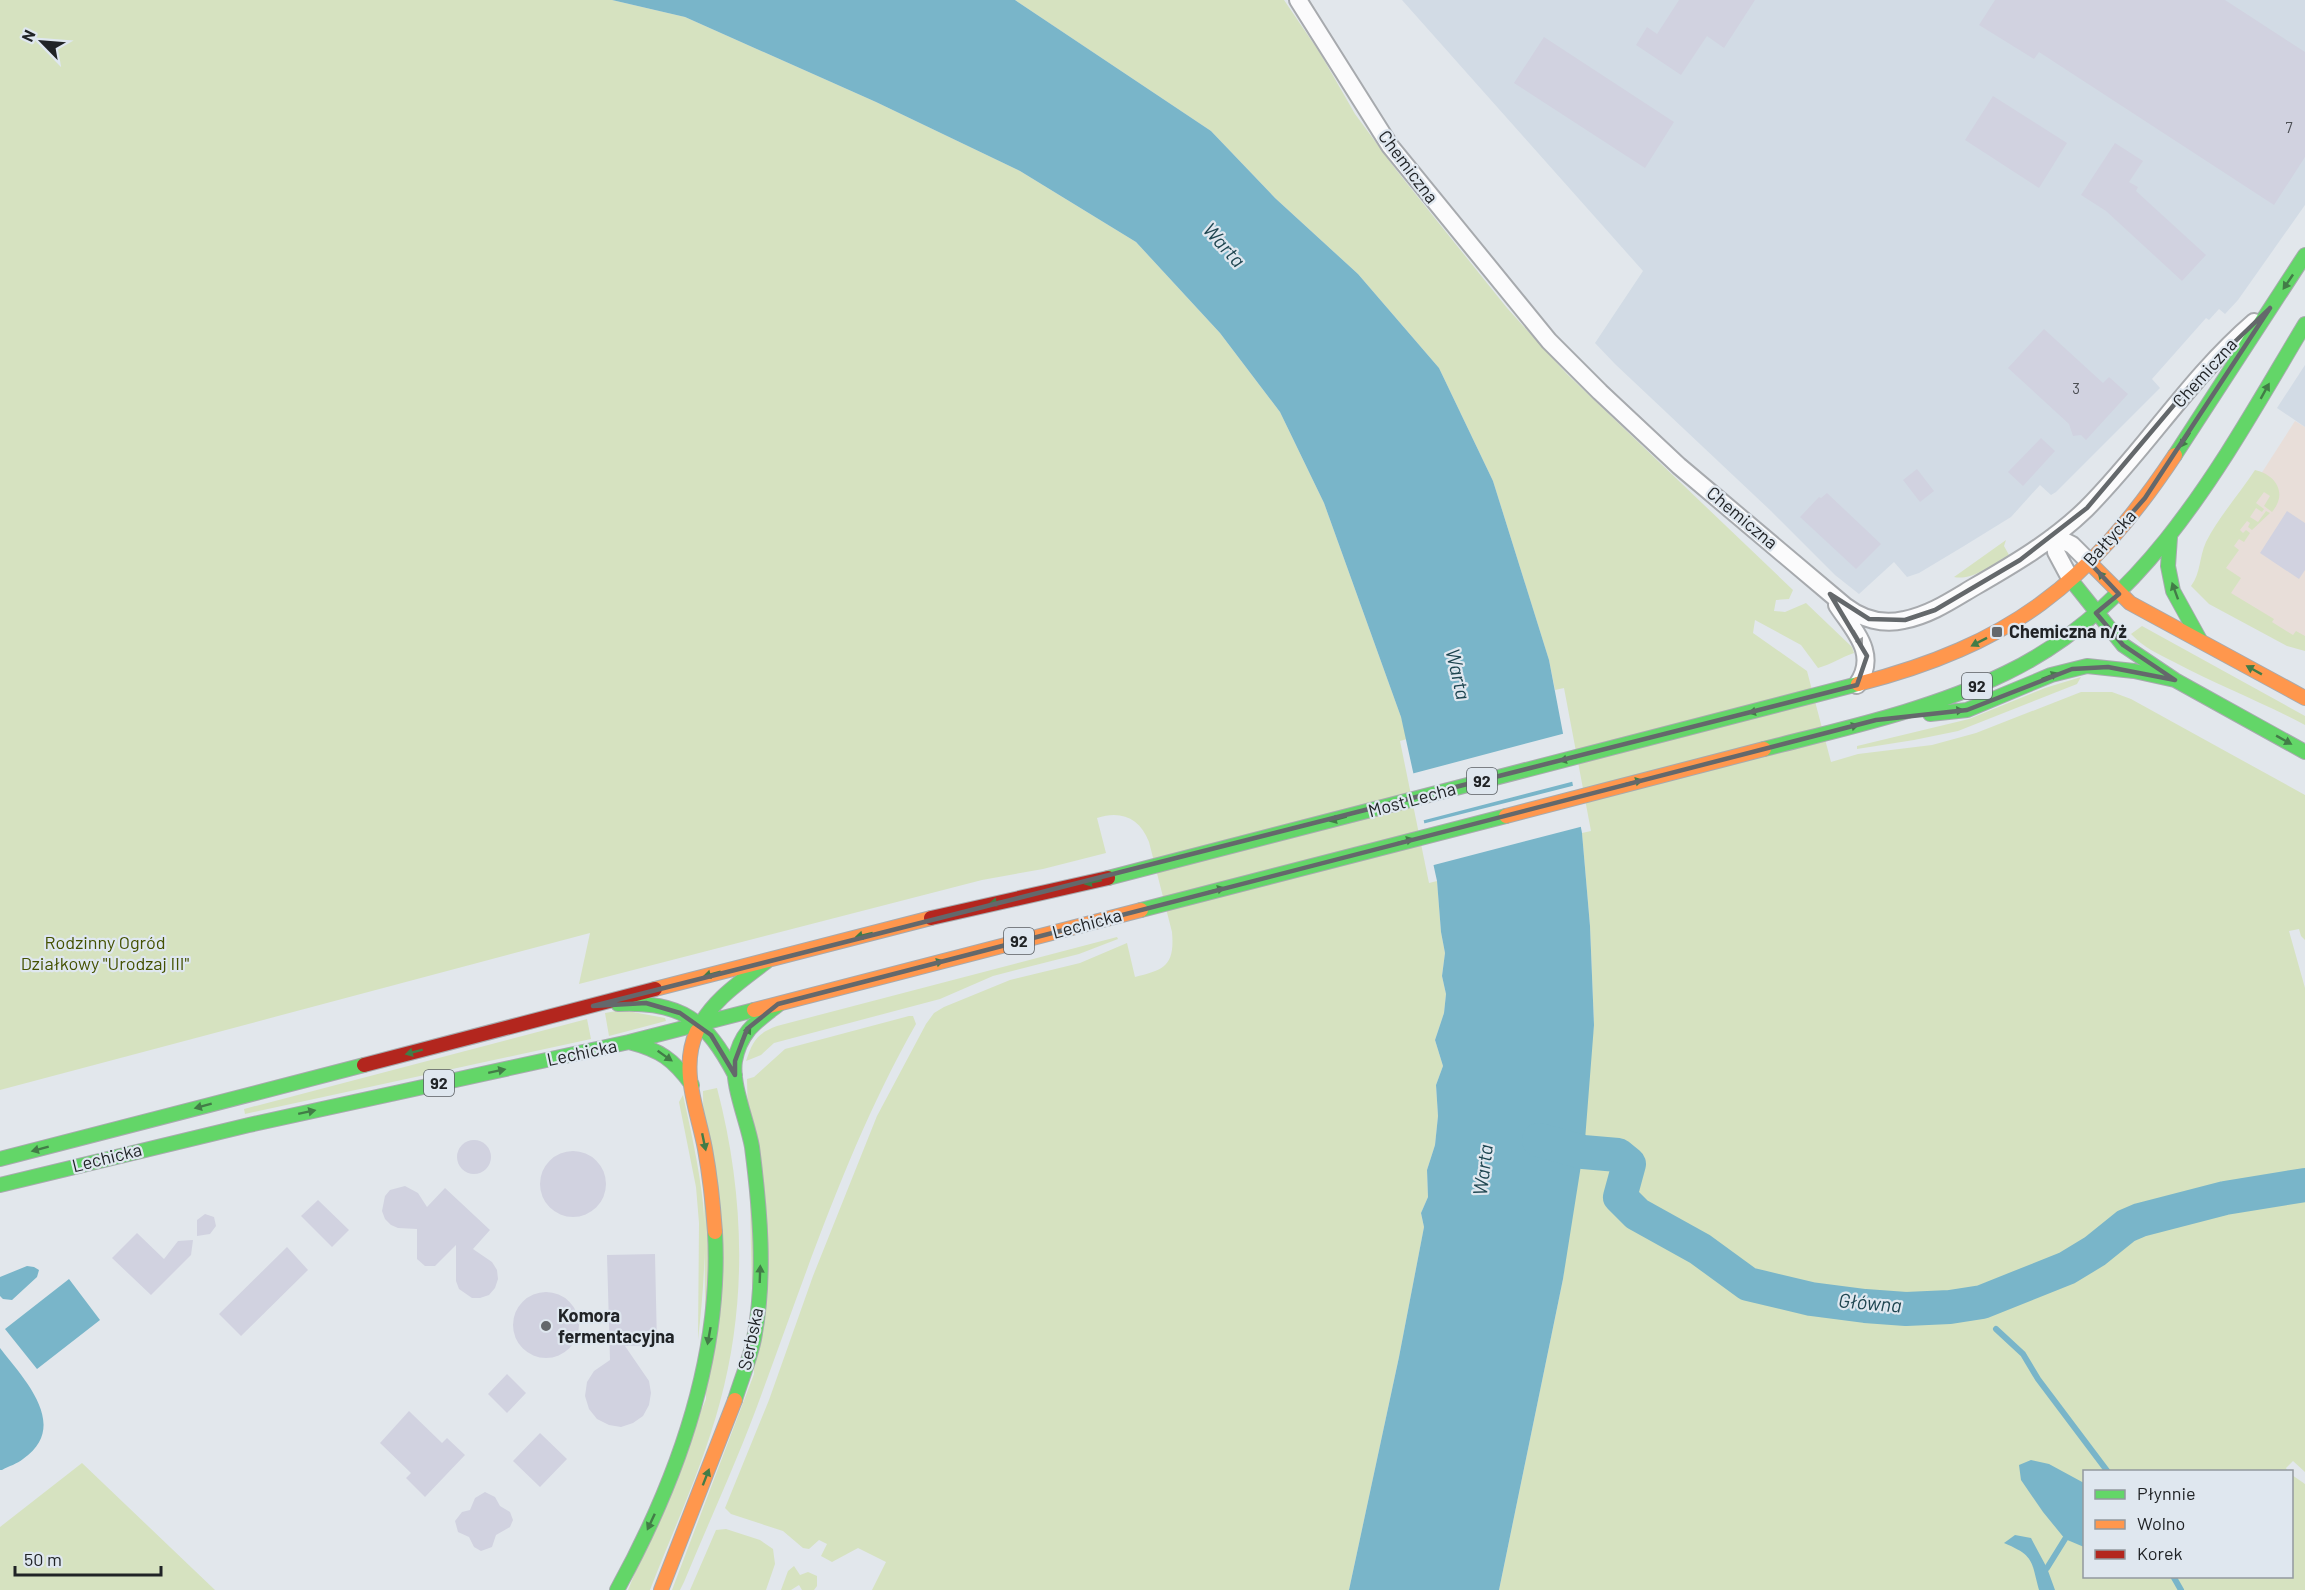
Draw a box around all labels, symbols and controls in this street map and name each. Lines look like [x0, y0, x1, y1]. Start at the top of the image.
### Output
north arrow [12, 12, 72, 72]
text: N [17, 27, 39, 44]
house number: 7 [2285, 118, 2293, 136]
street label: Chemiczna [1374, 125, 1443, 207]
water label: Warta [1199, 217, 1251, 272]
one-way arrow [2282, 273, 2293, 290]
street label: Chemiczna [2167, 333, 2241, 412]
house number: 3 [2072, 379, 2080, 397]
one-way arrow [2260, 383, 2271, 399]
one-way arrow [2179, 432, 2191, 448]
street label: Chemiczna [1703, 481, 1783, 553]
street label: Bałtycka [2078, 505, 2140, 570]
one-way arrow [2098, 571, 2111, 586]
one-way arrow [2169, 582, 2179, 600]
place label: Chemiczna n/ż [2009, 620, 2127, 642]
marker: Chemiczna n/ż [1990, 625, 2004, 639]
one-way arrow [1853, 630, 1863, 647]
one-way arrow [1970, 636, 1988, 646]
water label: Warta [1441, 646, 1476, 702]
one-way arrow [2245, 665, 2262, 675]
one-way arrow [2041, 671, 2059, 680]
road number: 92 [1962, 673, 1992, 699]
one-way arrow [1748, 706, 1766, 716]
one-way arrow [1946, 706, 1965, 716]
one-way arrow [1841, 721, 1859, 731]
one-way arrow [2276, 735, 2293, 745]
one-way arrow [1559, 755, 1577, 765]
road number: 92 [1467, 768, 1497, 794]
street label: Most Lecha [1366, 777, 1458, 821]
one-way arrow [1626, 777, 1644, 786]
one-way arrow [1329, 814, 1348, 824]
one-way arrow [1396, 836, 1414, 846]
one-way arrow [1084, 877, 1102, 887]
one-way arrow [1207, 885, 1225, 895]
one-way arrow [988, 898, 1007, 907]
street label: Lechicka [1050, 903, 1124, 943]
road number: 92 [1004, 928, 1034, 954]
park label: Rodzinny Ogród Działkowy "Urodzaj III" [21, 931, 190, 974]
one-way arrow [855, 931, 873, 940]
one-way arrow [926, 958, 944, 968]
one-way arrow [703, 970, 721, 980]
one-way arrow [741, 1025, 752, 1042]
street label: Lechicka [545, 1034, 619, 1070]
one-way arrow [405, 1048, 423, 1057]
one-way arrow [657, 1050, 673, 1062]
one-way arrow [488, 1066, 507, 1075]
road number: 92 [424, 1070, 454, 1096]
one-way arrow [194, 1102, 213, 1112]
one-way arrow [297, 1107, 316, 1117]
one-way arrow [700, 1133, 709, 1152]
street label: Lechicka [70, 1138, 144, 1176]
water label: Warta [1467, 1143, 1497, 1197]
one-way arrow [31, 1145, 49, 1154]
one-way arrow [756, 1265, 765, 1284]
water label: Główna [1837, 1287, 1903, 1317]
place label: Komora fermentacyjna [558, 1304, 675, 1347]
street label: Serbska [733, 1306, 767, 1372]
marker: Komora fermentacyjna [539, 1319, 553, 1333]
one-way arrow [704, 1327, 713, 1346]
one-way arrow [702, 1468, 711, 1486]
legend [2083, 1470, 2293, 1578]
text: Płynnie [2137, 1482, 2196, 1504]
text: Wolno [2137, 1512, 2185, 1534]
one-way arrow [646, 1513, 655, 1530]
scale bar [15, 1539, 160, 1577]
text: Korek [2137, 1542, 2183, 1564]
text: 50 m [24, 1548, 62, 1570]

